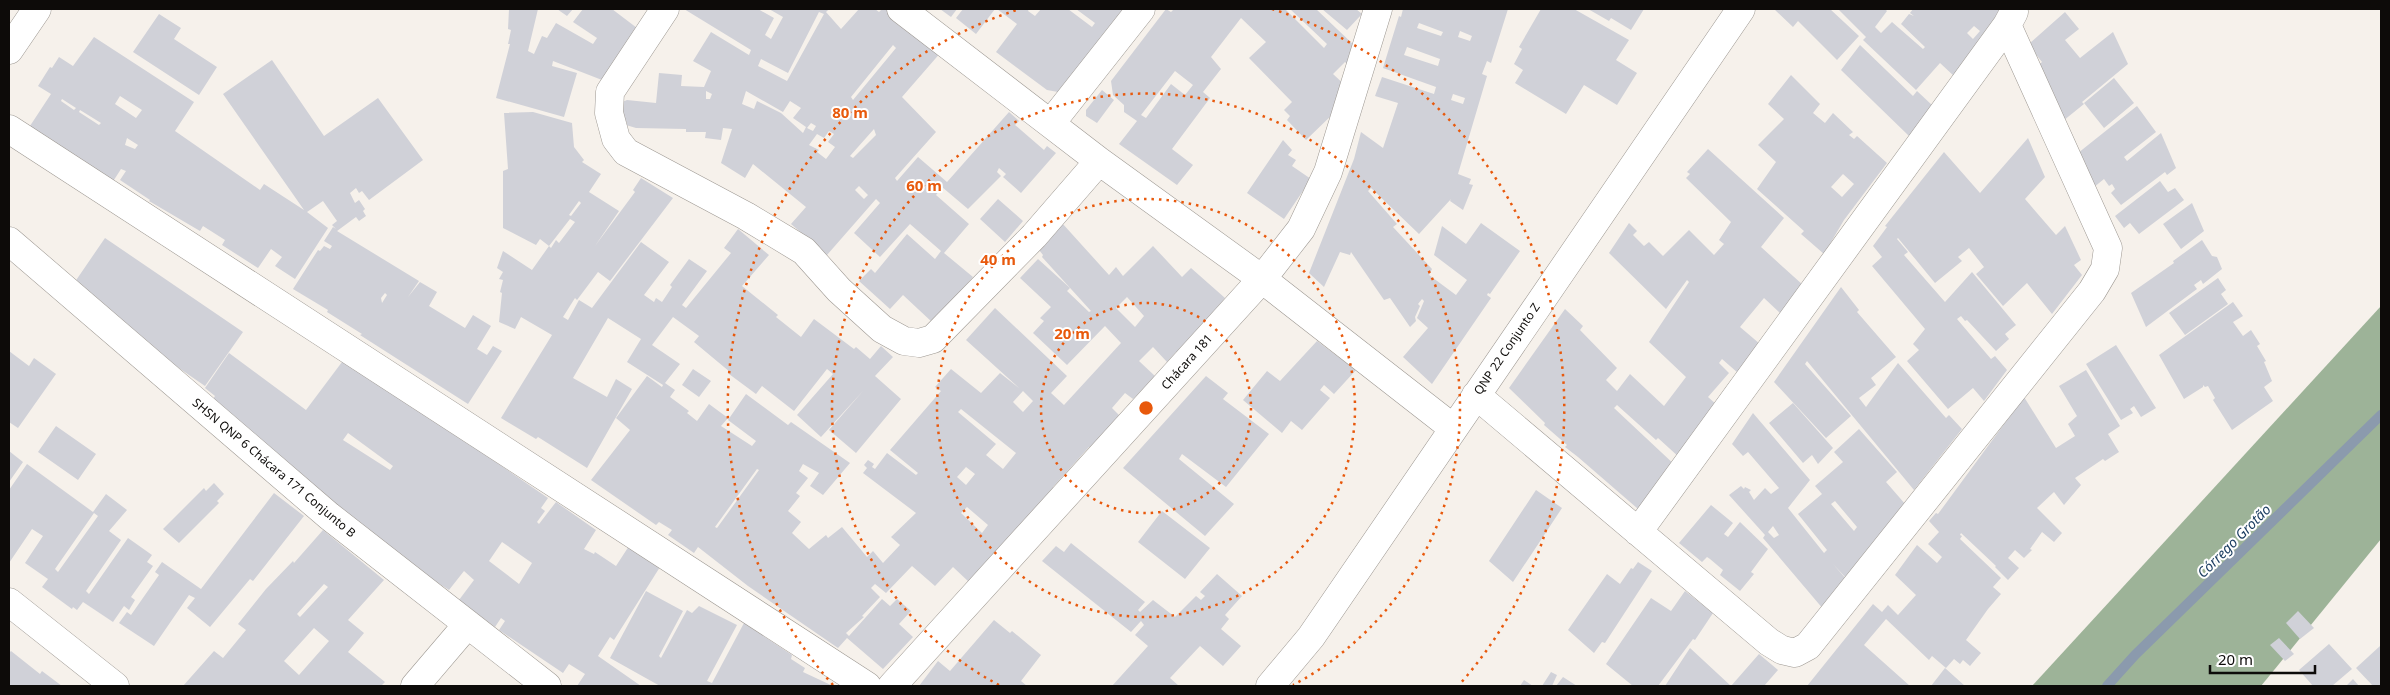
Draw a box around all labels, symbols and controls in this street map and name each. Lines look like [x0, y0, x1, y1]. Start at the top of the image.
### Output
text: 80 m [832, 102, 868, 122]
text: 60 m [906, 175, 942, 195]
text: 40 m [980, 249, 1016, 269]
street label: QNP 22 Conjunto Z [1469, 299, 1544, 398]
text: 20 m [1054, 323, 1090, 343]
street label: Chácara 181 [1157, 330, 1216, 393]
street label: SHSN QNP 6 Chácara 171 Conjunto B [189, 394, 360, 541]
centre of rings [1137, 399, 1155, 417]
water label: Córrego Grotão [2193, 500, 2275, 582]
scale bar [2210, 642, 2315, 674]
text: 20 m [2218, 649, 2253, 669]

